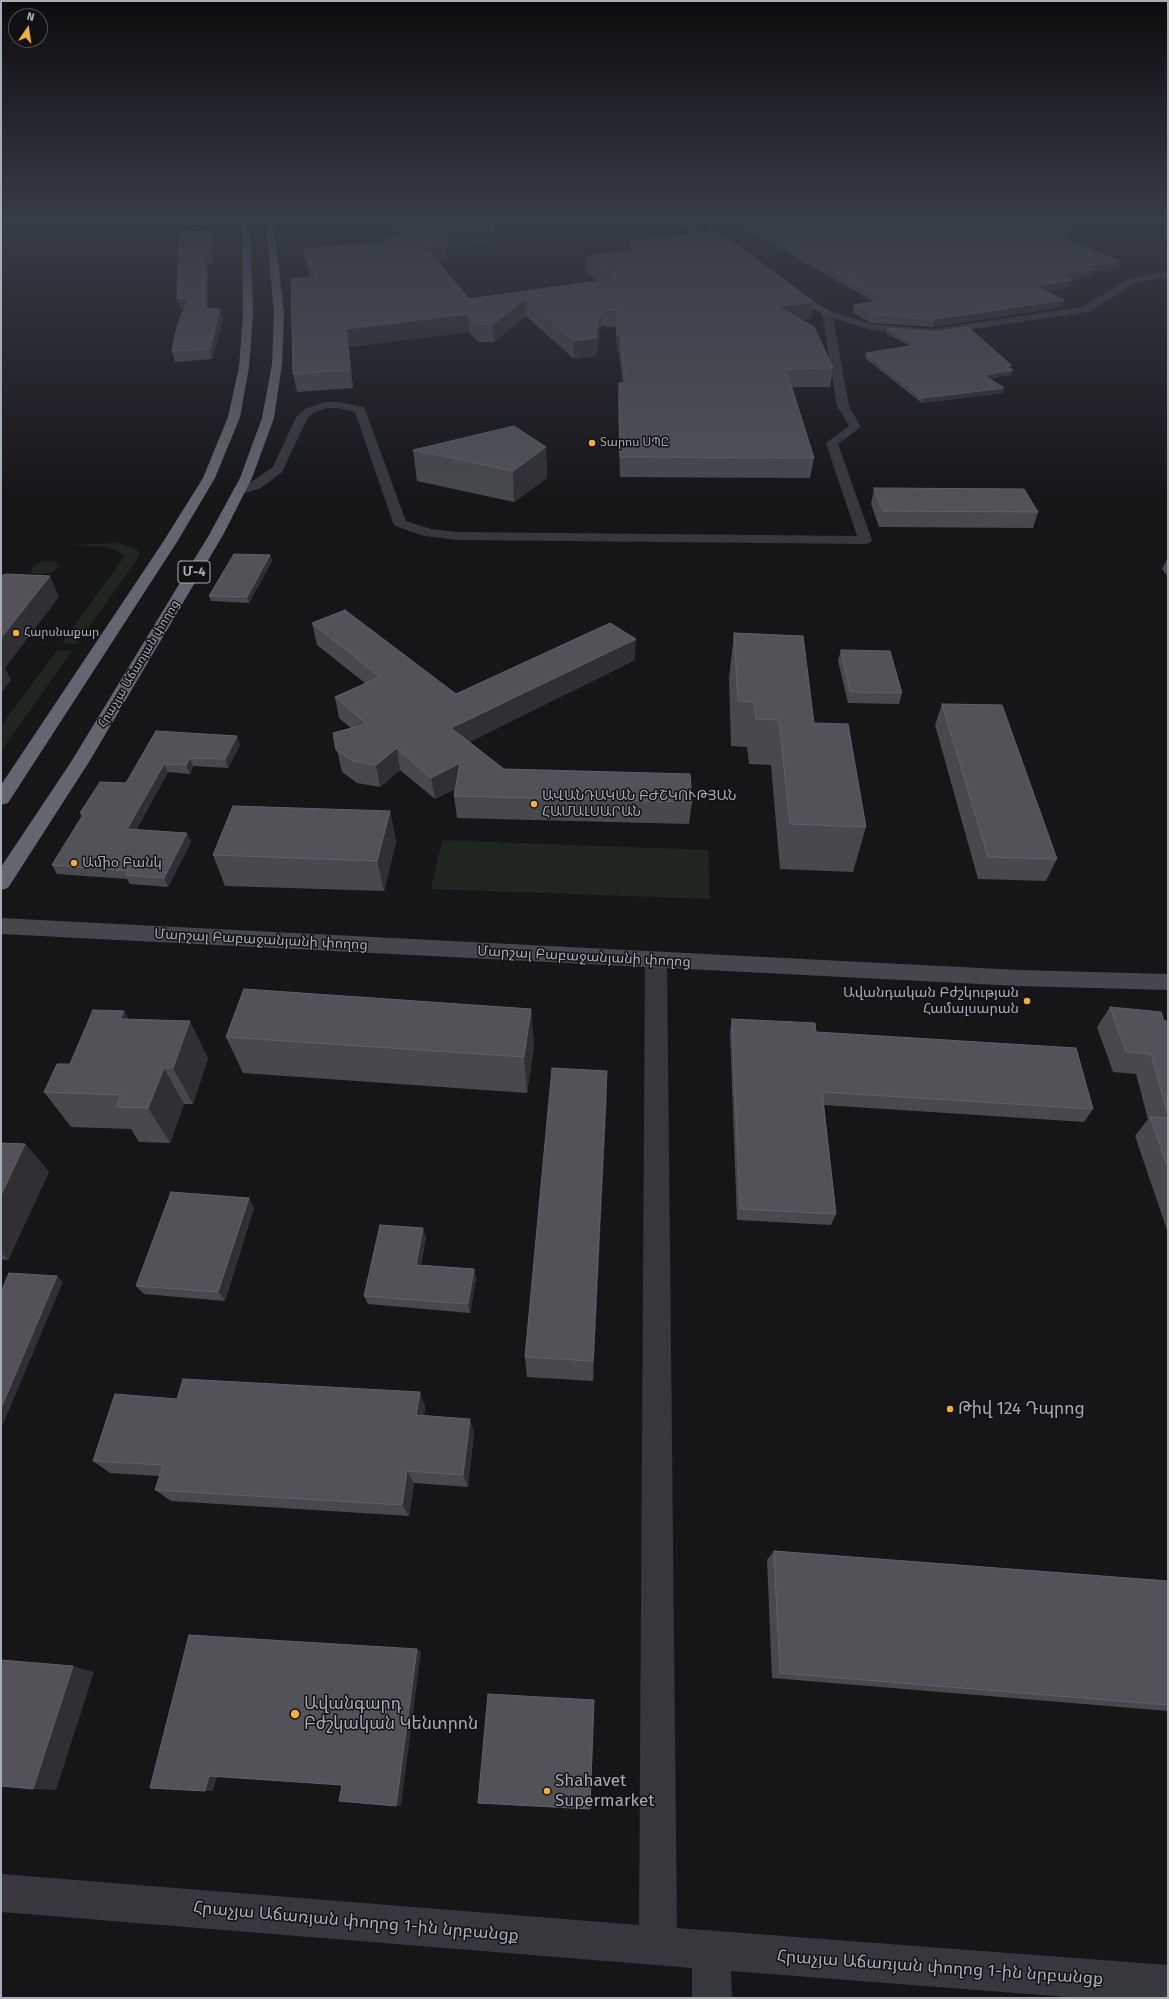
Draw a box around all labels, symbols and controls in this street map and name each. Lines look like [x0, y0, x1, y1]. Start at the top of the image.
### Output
north arrow [8, 8, 48, 48]
text: N [26, 10, 36, 24]
place label: Տարոս ՍՊԸ [600, 436, 669, 450]
marker: Տարոս ՍՊԸ [587, 438, 597, 448]
road number: Մ-4 [178, 561, 210, 583]
street label: Հրաչյա Աճառյան փողոց [95, 598, 183, 730]
place label: Հարսնաքար [24, 626, 99, 640]
marker: Հարսնաքար [11, 628, 21, 638]
place label: ԱՎԱՆԴԱԿԱՆ ԲԺՇԿՈՒԹՅԱՆ ՀԱՄԱԼՍԱՐԱՆ [542, 788, 737, 820]
marker: ԱՎԱՆԴԱԿԱՆ ԲԺՇԿՈՒԹՅԱՆ ՀԱՄԱԼՍԱՐԱՆ [529, 799, 539, 809]
place label: Ամիօ Բանկ [82, 855, 162, 871]
marker: Ամիօ Բանկ [69, 858, 79, 868]
street label: Մարշալ Բաբաջանյանի փողոց [154, 926, 368, 954]
street label: Մարշալ Բաբաջանյանի փողոց [477, 943, 691, 971]
place label: Ավանդական Բժշկության Համալսարան [843, 985, 1019, 1018]
marker: Ավանդական Բժշկության Համալսարան [1022, 996, 1032, 1006]
place label: Թիվ 124 Դպրոց [958, 1399, 1085, 1419]
marker: Թիվ 124 Դպրոց [945, 1404, 955, 1414]
place label: Ավանգարդ Բժշկական Կենտրոն [304, 1694, 478, 1734]
marker: Ավանգարդ Բժշկական Կենտրոն [289, 1708, 301, 1720]
place label: Shahavet Supermarket [555, 1771, 654, 1811]
marker: Shahavet Supermarket [542, 1786, 552, 1796]
street label: Հրաչյա Աճառյան փողոց 1-ին նրբանցք [192, 1898, 520, 1946]
street label: Հրաչյա Աճառյան փողոց 1-ին նրբանցք [776, 1946, 1104, 1990]

